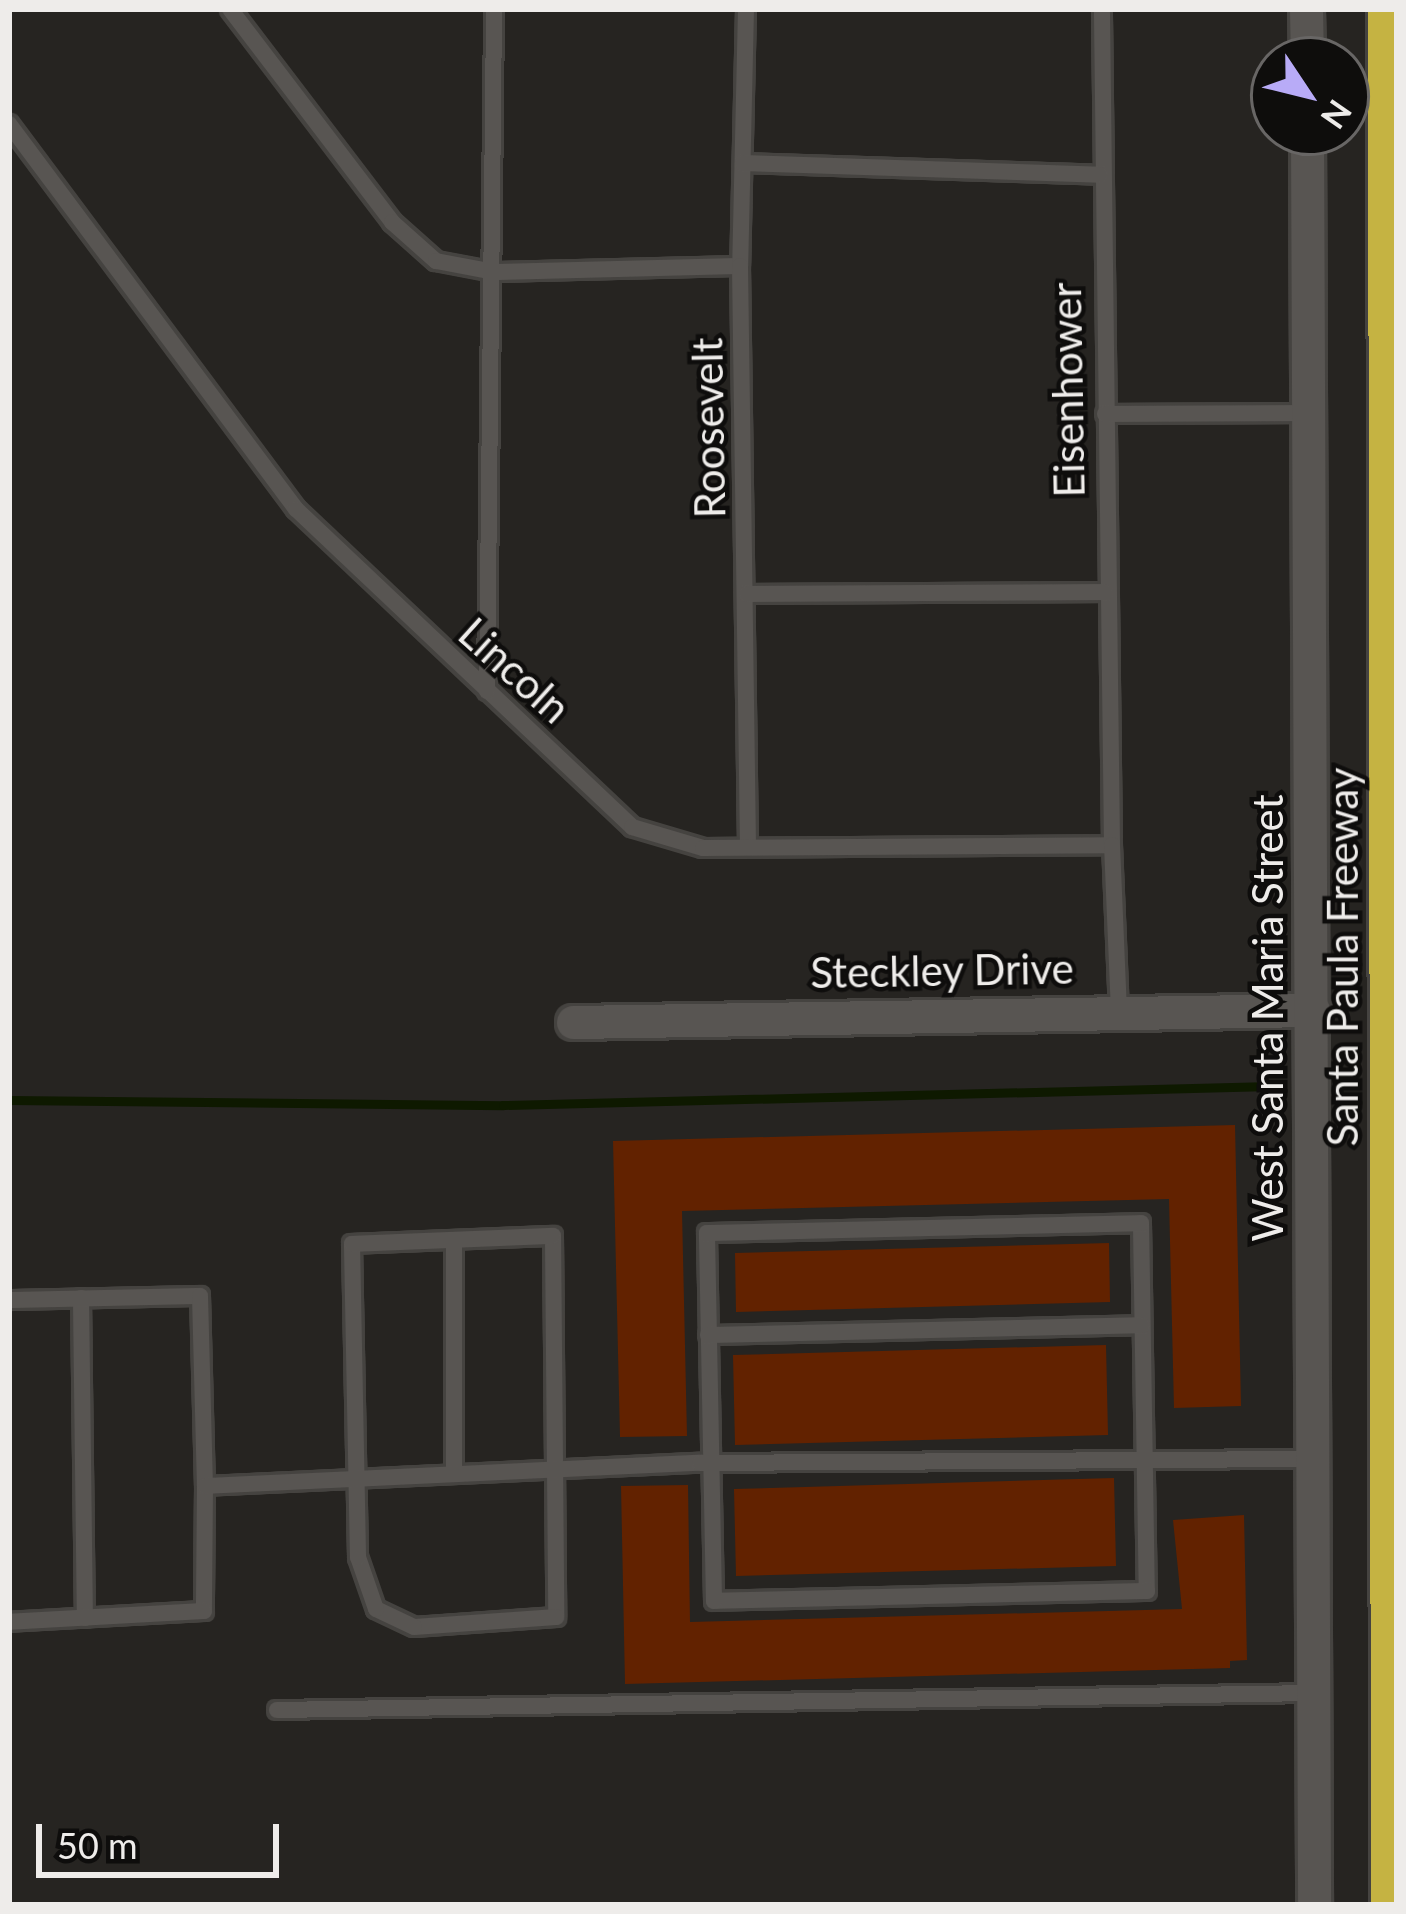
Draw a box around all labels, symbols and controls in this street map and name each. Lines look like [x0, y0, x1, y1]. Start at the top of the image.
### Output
north arrow [1250, 36, 1370, 156]
text: N [1313, 93, 1361, 137]
street label: Eisenhower [1040, 282, 1094, 498]
street label: Roosevelt [681, 337, 735, 519]
street label: Lincoln [449, 607, 581, 733]
street label: Santa Paula Freeway [1317, 768, 1367, 1146]
street label: West Santa Maria Street [1242, 794, 1292, 1242]
street label: Steckley Drive [809, 942, 1075, 998]
scale bar [42, 1800, 285, 1874]
text: 50 m [57, 1823, 138, 1867]

